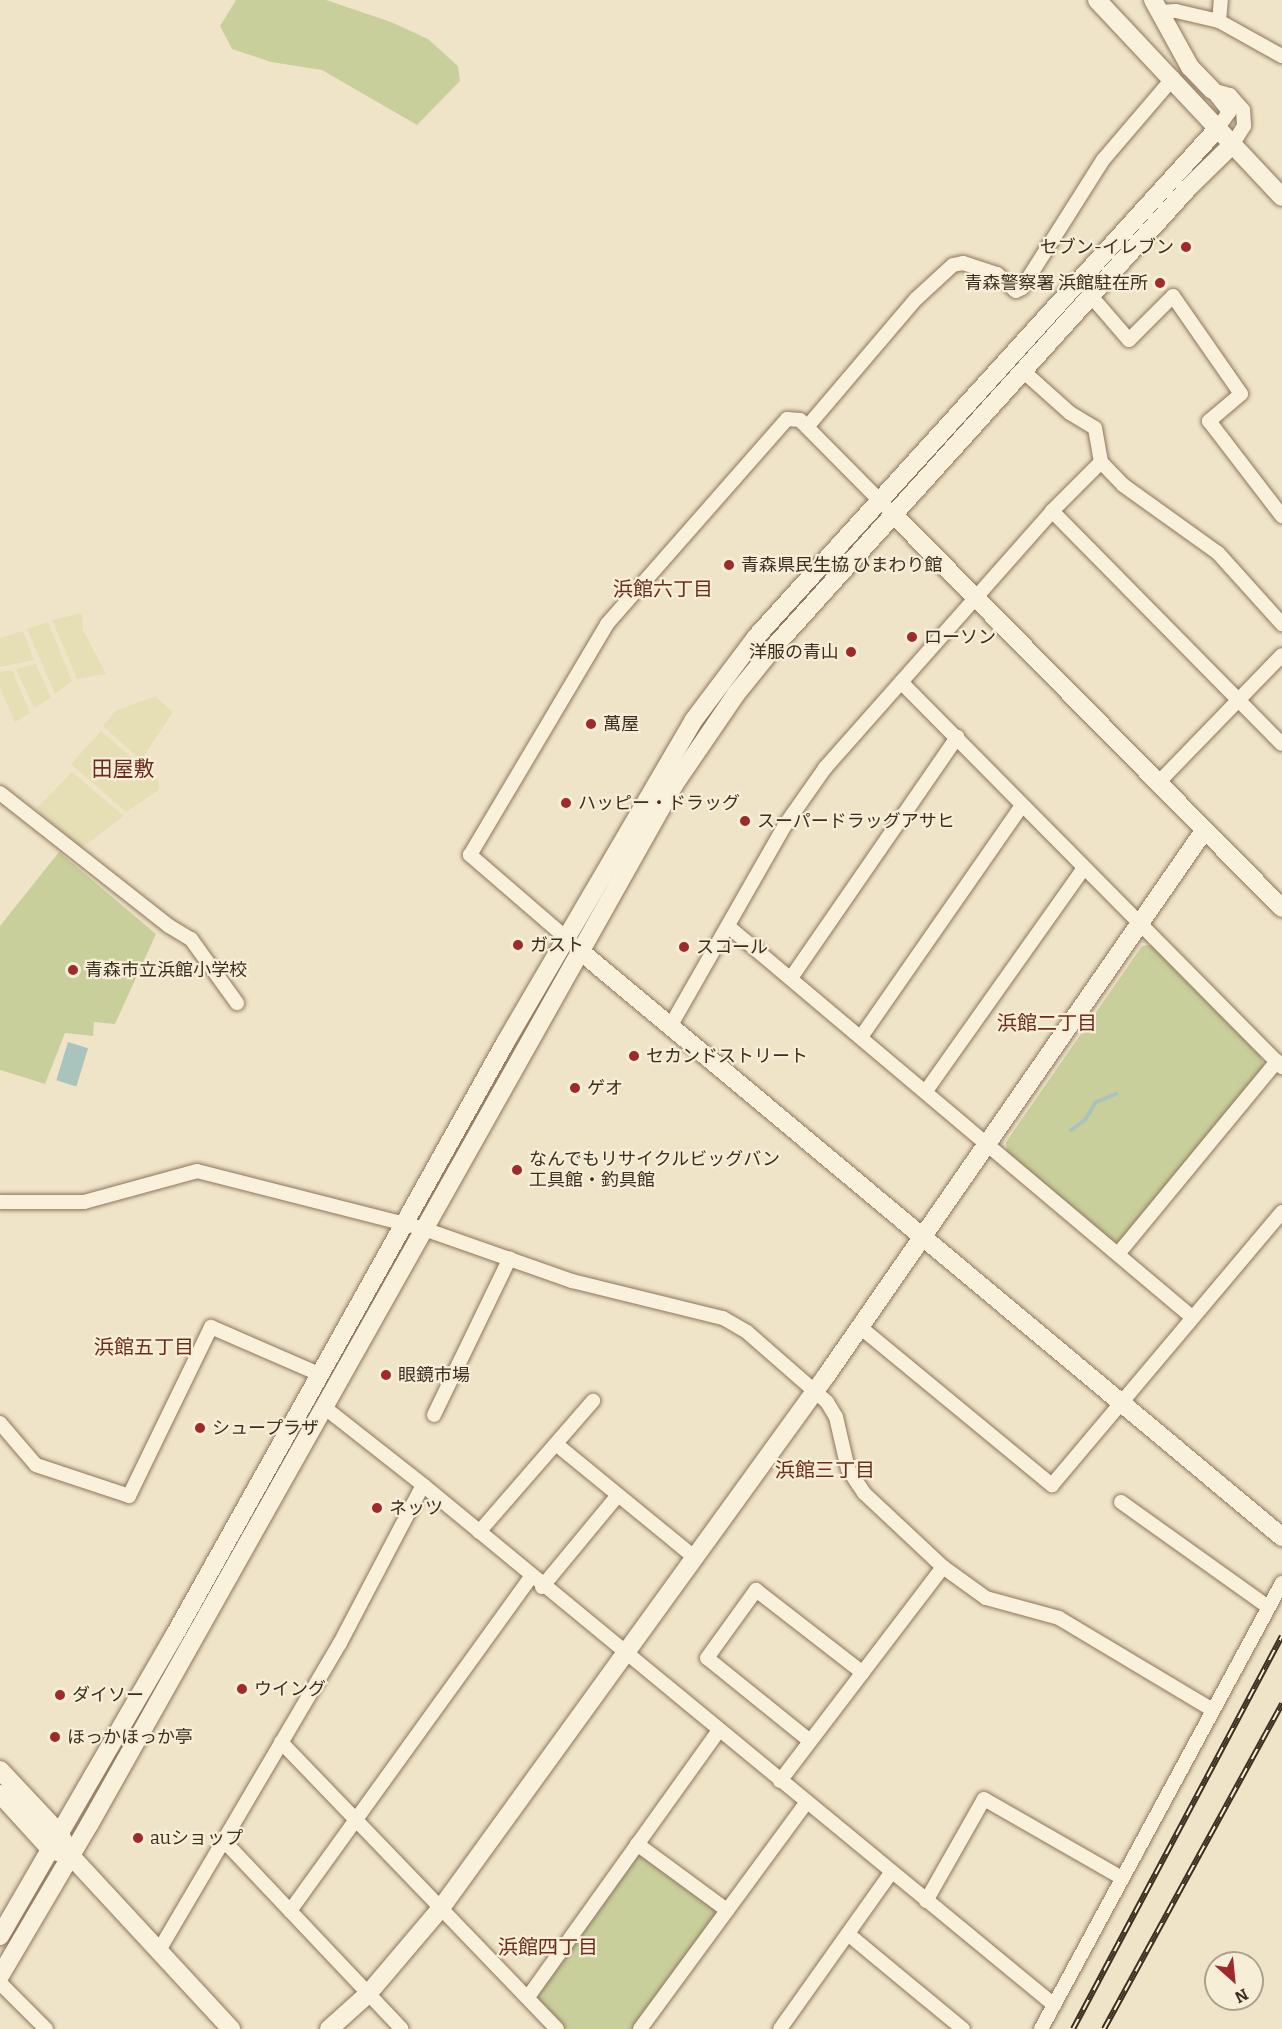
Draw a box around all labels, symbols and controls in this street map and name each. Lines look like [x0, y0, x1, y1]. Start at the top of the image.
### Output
place label: セブン-イレブン [1040, 236, 1174, 258]
marker: セブン-イレブン [1179, 240, 1193, 254]
place label: 青森警察署 浜館駐在所 [964, 272, 1148, 294]
marker: 青森警察署 浜館駐在所 [1153, 276, 1167, 290]
place label: 青森県民生協 ひまわり館 [741, 554, 943, 576]
marker: 青森県民生協 ひまわり館 [722, 558, 736, 572]
district label: 浜館六丁目 [613, 577, 713, 601]
place label: ローソン [924, 626, 996, 648]
marker: ローソン [905, 630, 919, 644]
place label: 洋服の青山 [749, 641, 839, 663]
marker: 洋服の青山 [844, 645, 858, 659]
place label: 萬屋 [603, 713, 639, 735]
marker: 萬屋 [584, 717, 598, 731]
district label: 田屋敷 [92, 756, 154, 782]
place label: ハッピー・ドラッグ [578, 792, 740, 814]
marker: ハッピー・ドラッグ [559, 796, 573, 810]
place label: スーパードラッグアサヒ [757, 810, 955, 832]
marker: スーパードラッグアサヒ [738, 814, 752, 828]
place label: ガスト [530, 934, 584, 956]
place label: スコール [696, 936, 768, 958]
marker: ガスト [511, 938, 525, 952]
marker: スコール [677, 940, 691, 954]
place label: 青森市立浜館小学校 [85, 959, 247, 981]
marker: 青森市立浜館小学校 [66, 963, 80, 977]
district label: 浜館二丁目 [997, 1011, 1097, 1035]
place label: セカンドストリート [646, 1045, 808, 1067]
marker: セカンドストリート [627, 1049, 641, 1063]
place label: ゲオ [587, 1077, 623, 1099]
marker: ゲオ [568, 1081, 582, 1095]
place label: なんでもリサイクルビッグバン 工具館・釣具館 [529, 1149, 781, 1192]
marker: なんでもリサイクルビッグバン 工具館・釣具館 [510, 1163, 524, 1177]
district label: 浜館五丁目 [94, 1335, 194, 1359]
place label: 眼鏡市場 [398, 1364, 470, 1386]
marker: 眼鏡市場 [379, 1368, 393, 1382]
place label: シュープラザ [212, 1417, 320, 1439]
marker: シュープラザ [193, 1421, 207, 1435]
district label: 浜館三丁目 [775, 1458, 875, 1482]
place label: ネッツ [389, 1497, 443, 1519]
marker: ネッツ [370, 1501, 384, 1515]
place label: ウイング [254, 1678, 326, 1700]
marker: ウイング [235, 1682, 249, 1696]
place label: ダイソー [72, 1684, 144, 1706]
marker: ダイソー [53, 1688, 67, 1702]
place label: ほっかほっか亭 [67, 1726, 193, 1748]
marker: ほっかほっか亭 [48, 1730, 62, 1744]
place label: auショップ [150, 1827, 243, 1849]
marker: auショップ [131, 1831, 145, 1845]
district label: 浜館四丁目 [498, 1935, 598, 1959]
north arrow [1204, 1951, 1264, 2011]
text: N [1232, 1984, 1251, 2007]

